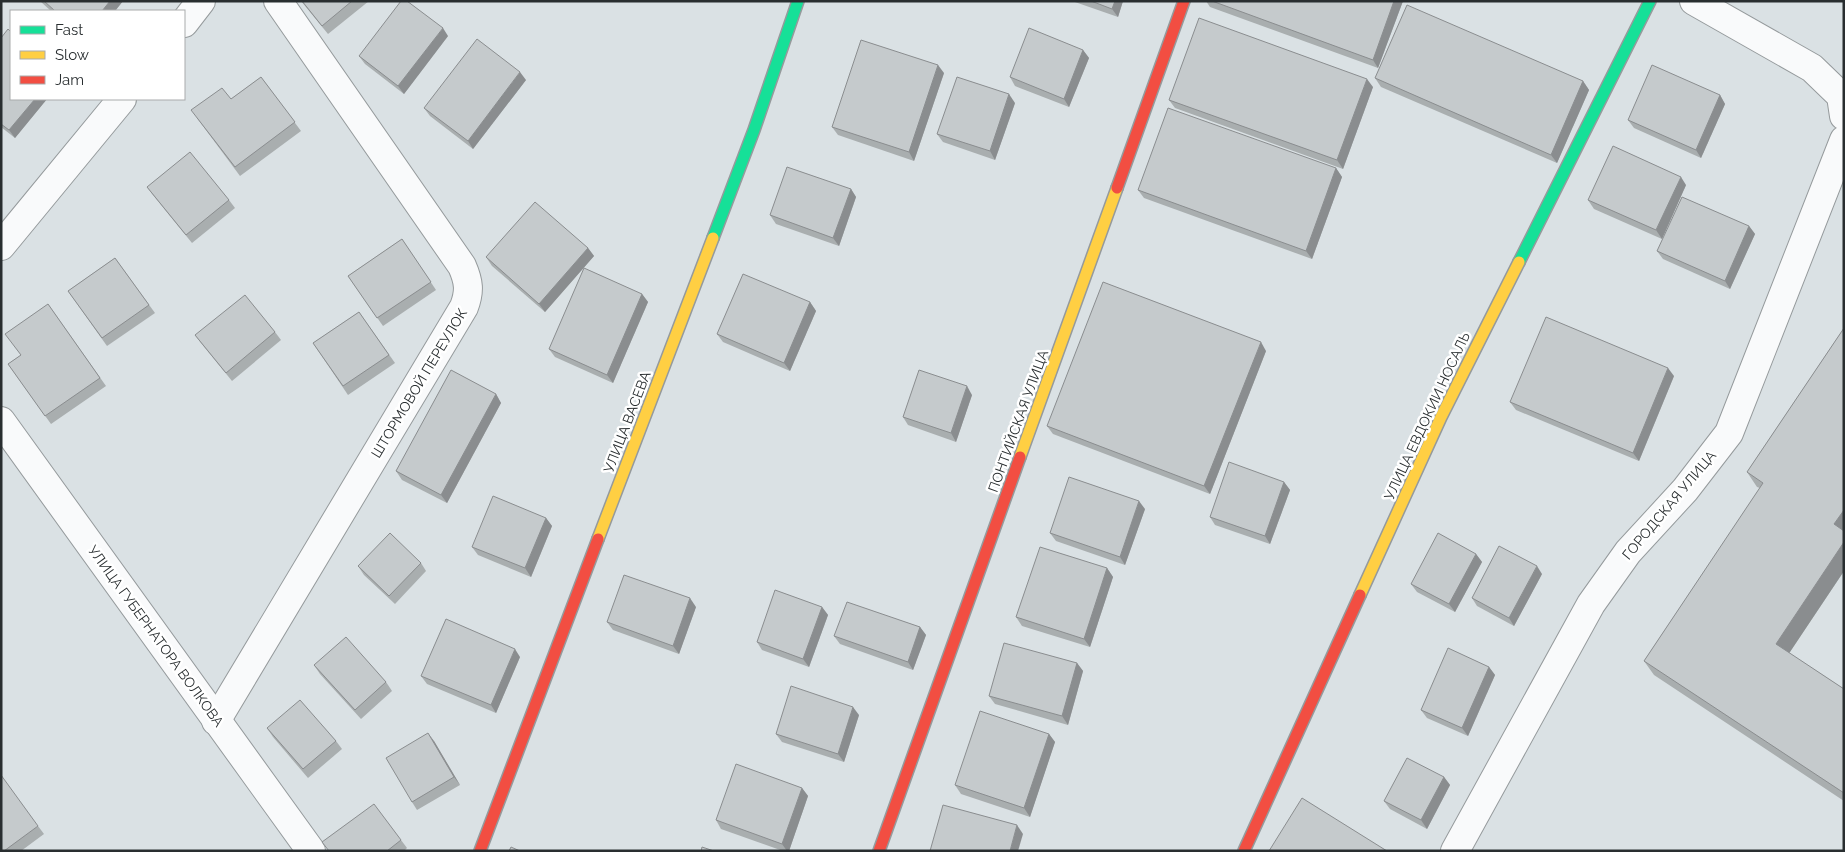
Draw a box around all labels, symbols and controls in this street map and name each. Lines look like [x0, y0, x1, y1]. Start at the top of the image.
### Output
legend [10, 10, 185, 100]
text: Fast [55, 21, 83, 39]
text: Slow [55, 46, 89, 64]
text: Jam [55, 71, 84, 89]
street label: ШТОРМОВОЙ ПЕРЕУЛОК [367, 305, 470, 461]
street label: УЛИЦА ЕВДОКИИ НОСАЛЬ [1381, 330, 1473, 502]
street label: ПОНТИЙСКАЯ УЛИЦА [984, 347, 1051, 494]
street label: УЛИЦА ВАСЕВА [600, 369, 654, 475]
street label: ГОРОДСКАЯ УЛИЦА [1619, 447, 1720, 563]
street label: УЛИЦА ГУБЕРНАТОРА ВОЛКОВА [85, 542, 227, 730]

